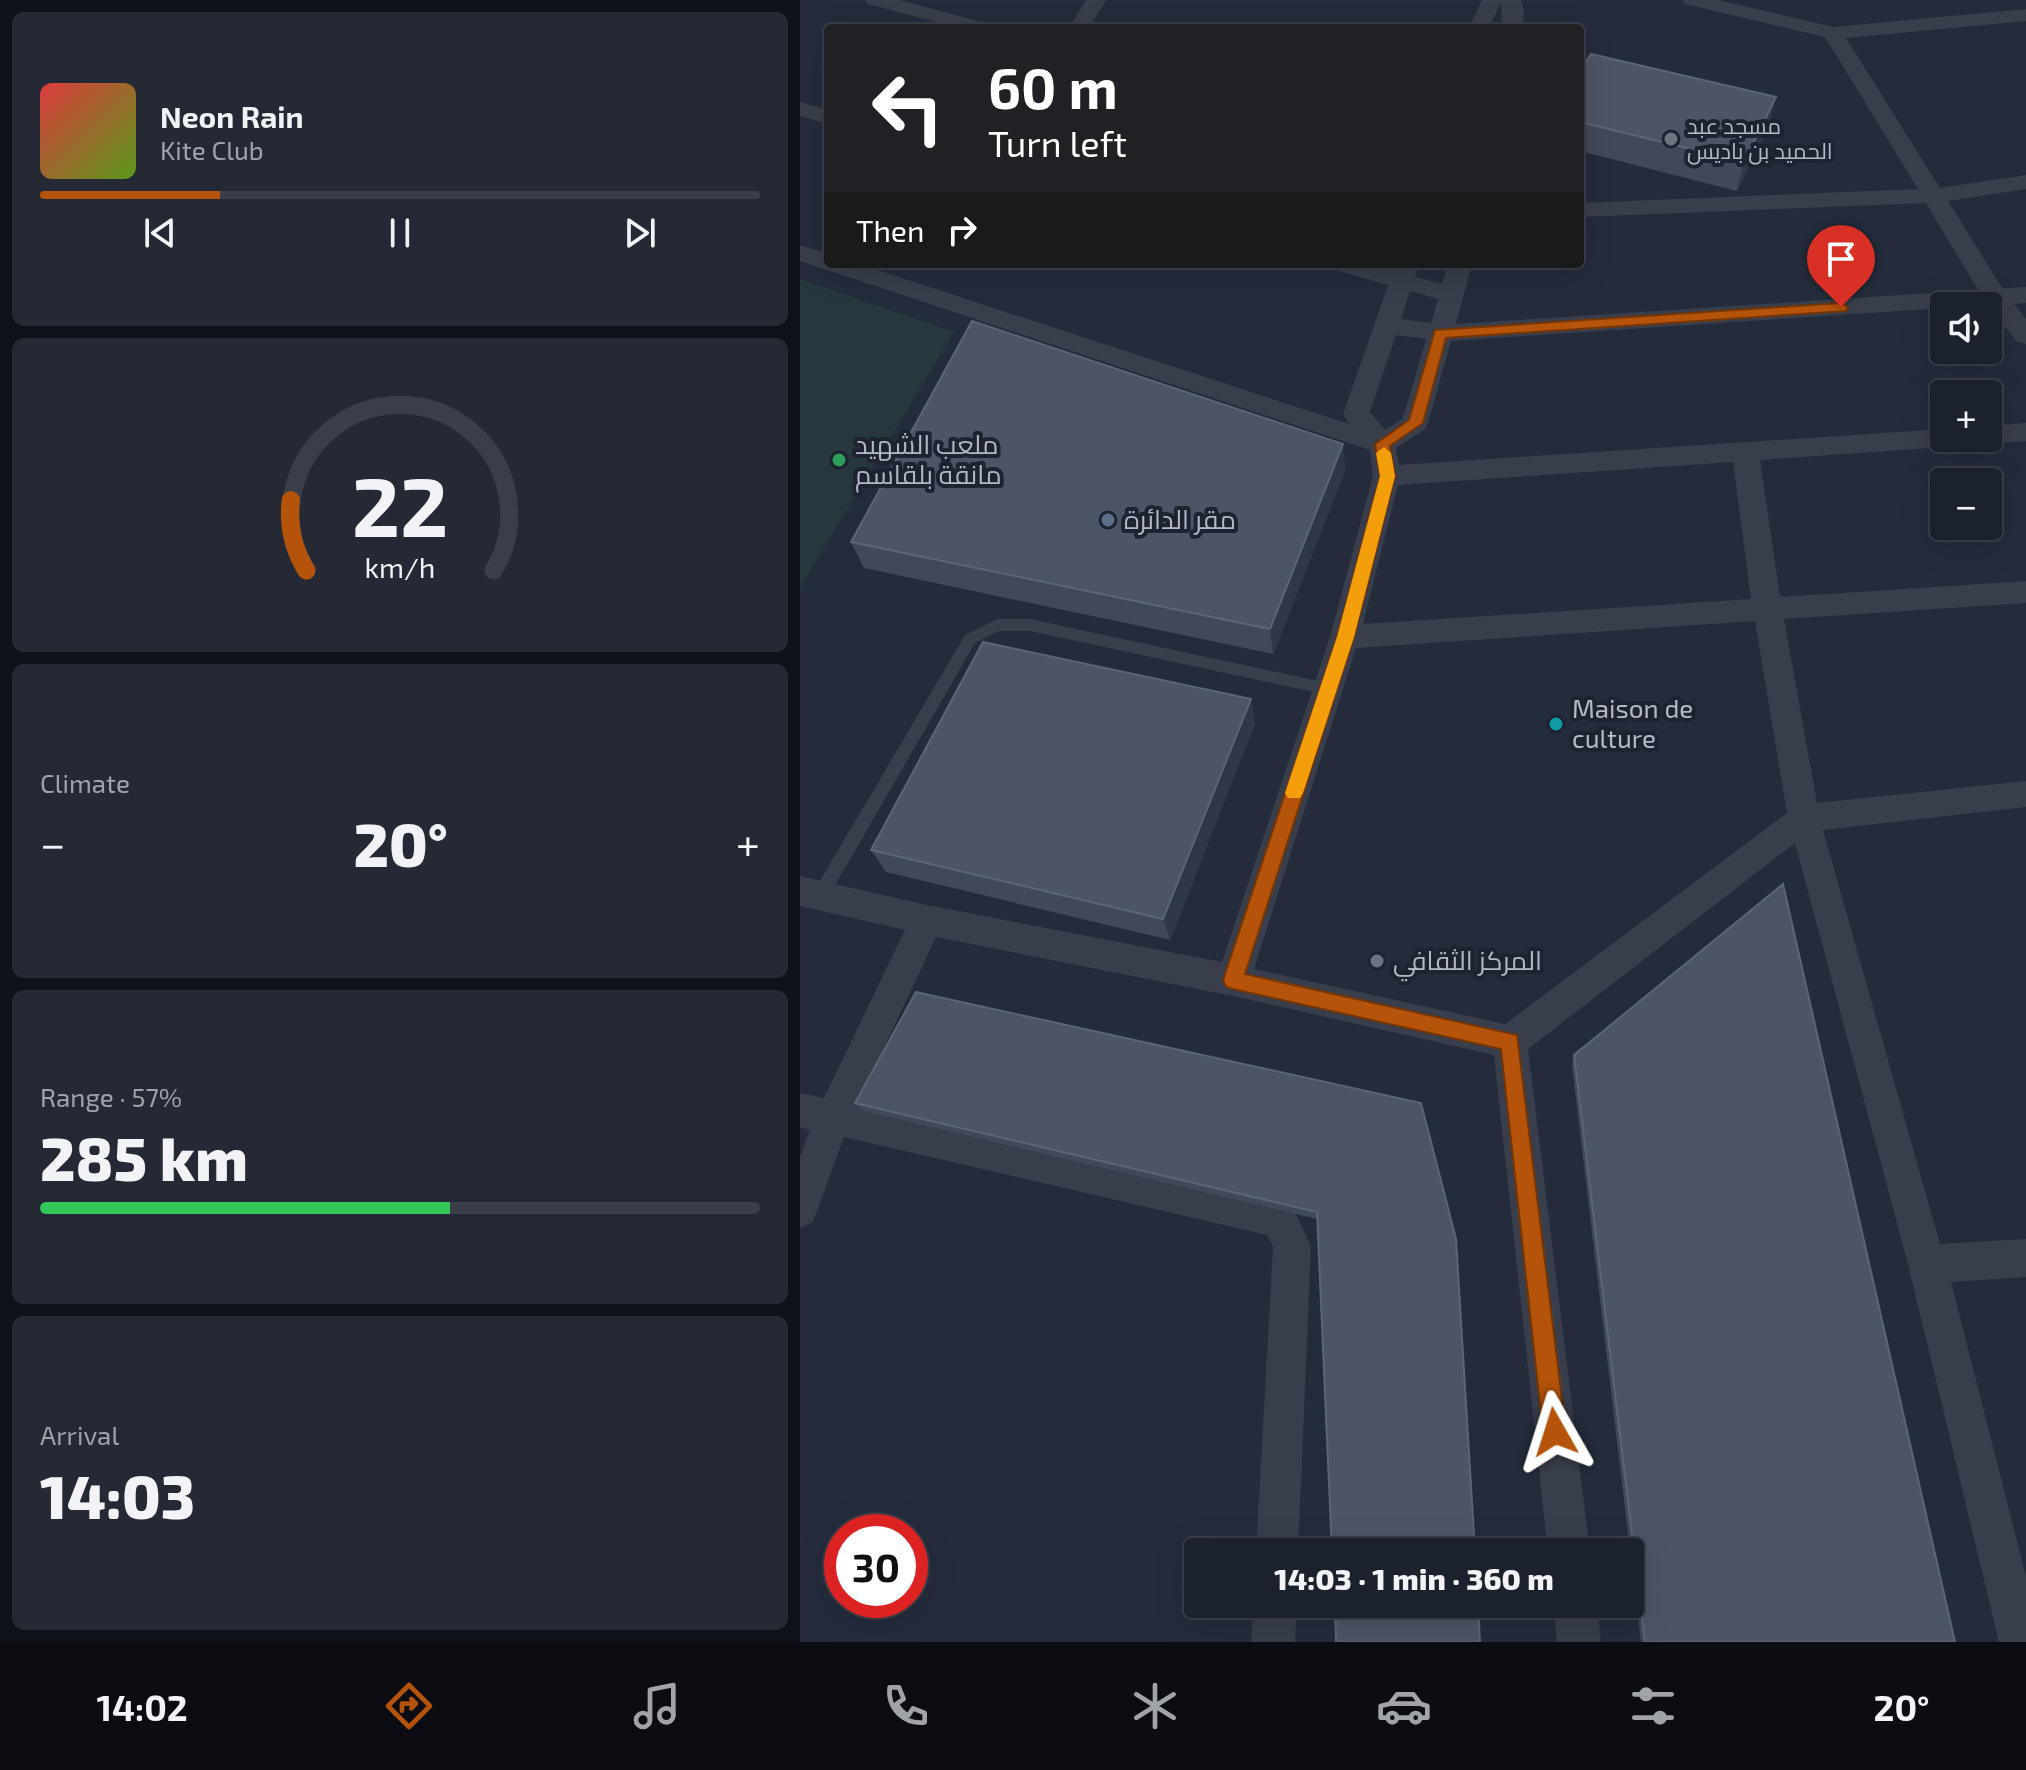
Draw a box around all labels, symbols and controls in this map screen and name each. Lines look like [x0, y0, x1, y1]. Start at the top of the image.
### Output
text: 60 m [988, 53, 1118, 120]
icon: left [856, 56, 960, 160]
text: Neon Rain [160, 98, 304, 134]
place label: مسجد عبد الحميد بن باديس [1687, 112, 1833, 165]
text: Turn left [988, 121, 1127, 164]
marker: مسجد عبد الحميد بن باديس [1662, 130, 1680, 148]
text: Kite Club [160, 134, 264, 165]
icon: right [940, 208, 984, 252]
icon: previous [138, 211, 182, 255]
icon: pause [378, 211, 422, 255]
icon: next [618, 211, 662, 255]
text: Then [856, 212, 924, 248]
pin [1807, 225, 1875, 307]
icon: arrive [1819, 237, 1863, 281]
map controls [1930, 292, 2002, 540]
button: sound [1930, 292, 2002, 364]
button: + [1930, 380, 2002, 452]
place label: ملعب الشهيد مانقة بلقاسم [855, 428, 1002, 493]
marker: ملعب الشهيد مانقة بلقاسم [830, 451, 848, 469]
text: 22 [352, 454, 448, 554]
button: − [1930, 468, 2002, 540]
place label: مقر الدائرة [1124, 503, 1236, 535]
marker: مقر الدائرة [1099, 511, 1117, 529]
text: km/h [365, 549, 435, 584]
place label: Maison de culture [1572, 692, 1693, 753]
marker: Maison de culture [1547, 715, 1565, 733]
text: Climate [40, 767, 130, 798]
text: 20° [354, 807, 448, 879]
text: − [40, 816, 66, 869]
text: + [736, 816, 760, 869]
place label: المركز الثقافي [1393, 944, 1542, 982]
marker: المركز الثقافي [1368, 952, 1386, 970]
text: Range · 57% [40, 1081, 182, 1112]
text: 285 km [40, 1121, 248, 1193]
position arrow [1513, 1390, 1597, 1474]
text: Arrival [40, 1419, 119, 1450]
text: 14:03 [40, 1459, 195, 1531]
speed limit sign: 30 [824, 1514, 928, 1618]
text: 14:03 · 1 min · 360 m [1274, 1560, 1554, 1596]
icon: directions [381, 1678, 437, 1734]
icon: music [629, 1678, 685, 1734]
icon: phone [878, 1678, 934, 1734]
icon: climate [1127, 1678, 1183, 1734]
icon: car [1376, 1678, 1432, 1734]
icon: filters [1625, 1678, 1681, 1734]
text: 14:02 [96, 1685, 188, 1728]
text: 20° [1873, 1685, 1930, 1728]

